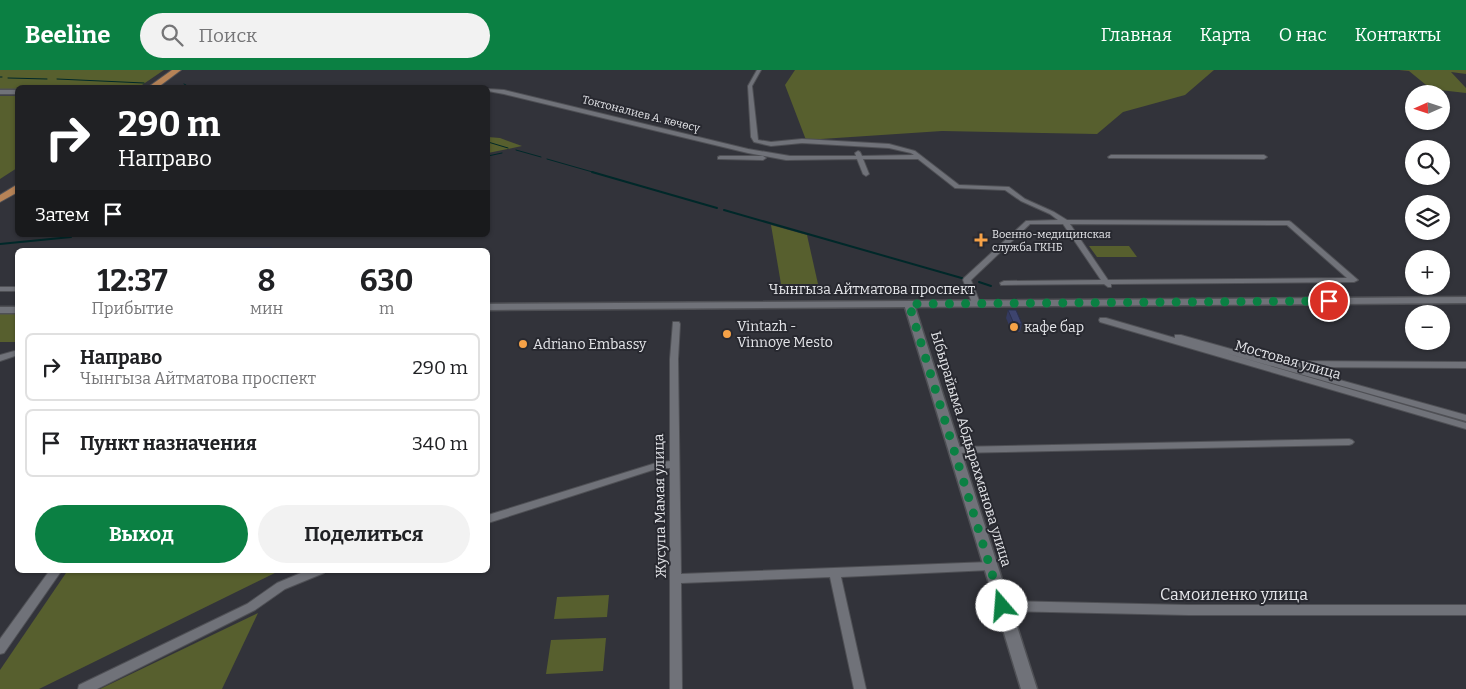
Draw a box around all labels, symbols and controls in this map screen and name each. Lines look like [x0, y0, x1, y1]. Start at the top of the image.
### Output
search box [140, 13, 490, 58]
text: Beeline [25, 21, 110, 49]
icon: search [158, 21, 186, 49]
text: Поиск [198, 24, 257, 47]
text: Главная [1101, 24, 1172, 46]
text: Карта [1200, 24, 1251, 46]
text: О нас [1279, 24, 1327, 46]
text: Контакты [1355, 24, 1441, 46]
north arrow [1405, 85, 1450, 130]
map controls [1405, 85, 1450, 350]
street label: Токтоналиев А. көчөсү [581, 93, 702, 135]
text: 290 m [118, 103, 220, 145]
icon: right [35, 105, 100, 170]
button: search [1405, 140, 1450, 185]
text: Направо [118, 145, 212, 172]
button: layers [1405, 195, 1450, 240]
icon: arrive [99, 200, 127, 228]
text: Затем [35, 203, 89, 226]
place label: Военно-медицинская служба ГКНБ [992, 228, 1111, 254]
marker: Военно-медицинская служба ГКНБ [974, 233, 988, 247]
button: + [1405, 250, 1450, 295]
text: 12:37 [97, 263, 168, 299]
text: 8 [258, 263, 276, 299]
text: 630 [360, 263, 414, 299]
pin [1308, 280, 1350, 322]
street label: Чынгыза Айтматова проспект [769, 281, 975, 298]
icon: arrive [1315, 287, 1343, 315]
text: Прибытие [91, 299, 173, 318]
text: мин [250, 299, 283, 318]
text: m [379, 299, 394, 318]
button: − [1405, 305, 1450, 350]
place label: Vintazh - Vinnoye Mesto [737, 318, 833, 351]
place label: кафе бар [1024, 319, 1084, 336]
marker: кафе бар [1008, 321, 1020, 333]
marker: Vintazh - Vinnoye Mesto [721, 328, 733, 340]
street label: Ыбырайыма Абдырахманова улица [927, 329, 1015, 569]
place label: Adriano Embassy [533, 336, 647, 353]
street label: Мостовая улица [1233, 337, 1343, 383]
marker: Adriano Embassy [517, 338, 529, 350]
text: Направо [80, 346, 162, 369]
icon: right [37, 353, 65, 381]
text: 290 m [412, 356, 468, 379]
text: Чынгыза Айтматова проспект [80, 369, 316, 388]
icon: arrive [37, 429, 65, 457]
text: Пункт назначения [80, 432, 257, 455]
text: 340 m [412, 432, 468, 455]
street label: Жусупа Мамая улица [650, 433, 670, 578]
button: Выход [35, 505, 248, 563]
button: Поделиться [258, 505, 470, 563]
position arrow [975, 579, 1027, 631]
street label: Самоиленко улица [1160, 585, 1308, 604]

